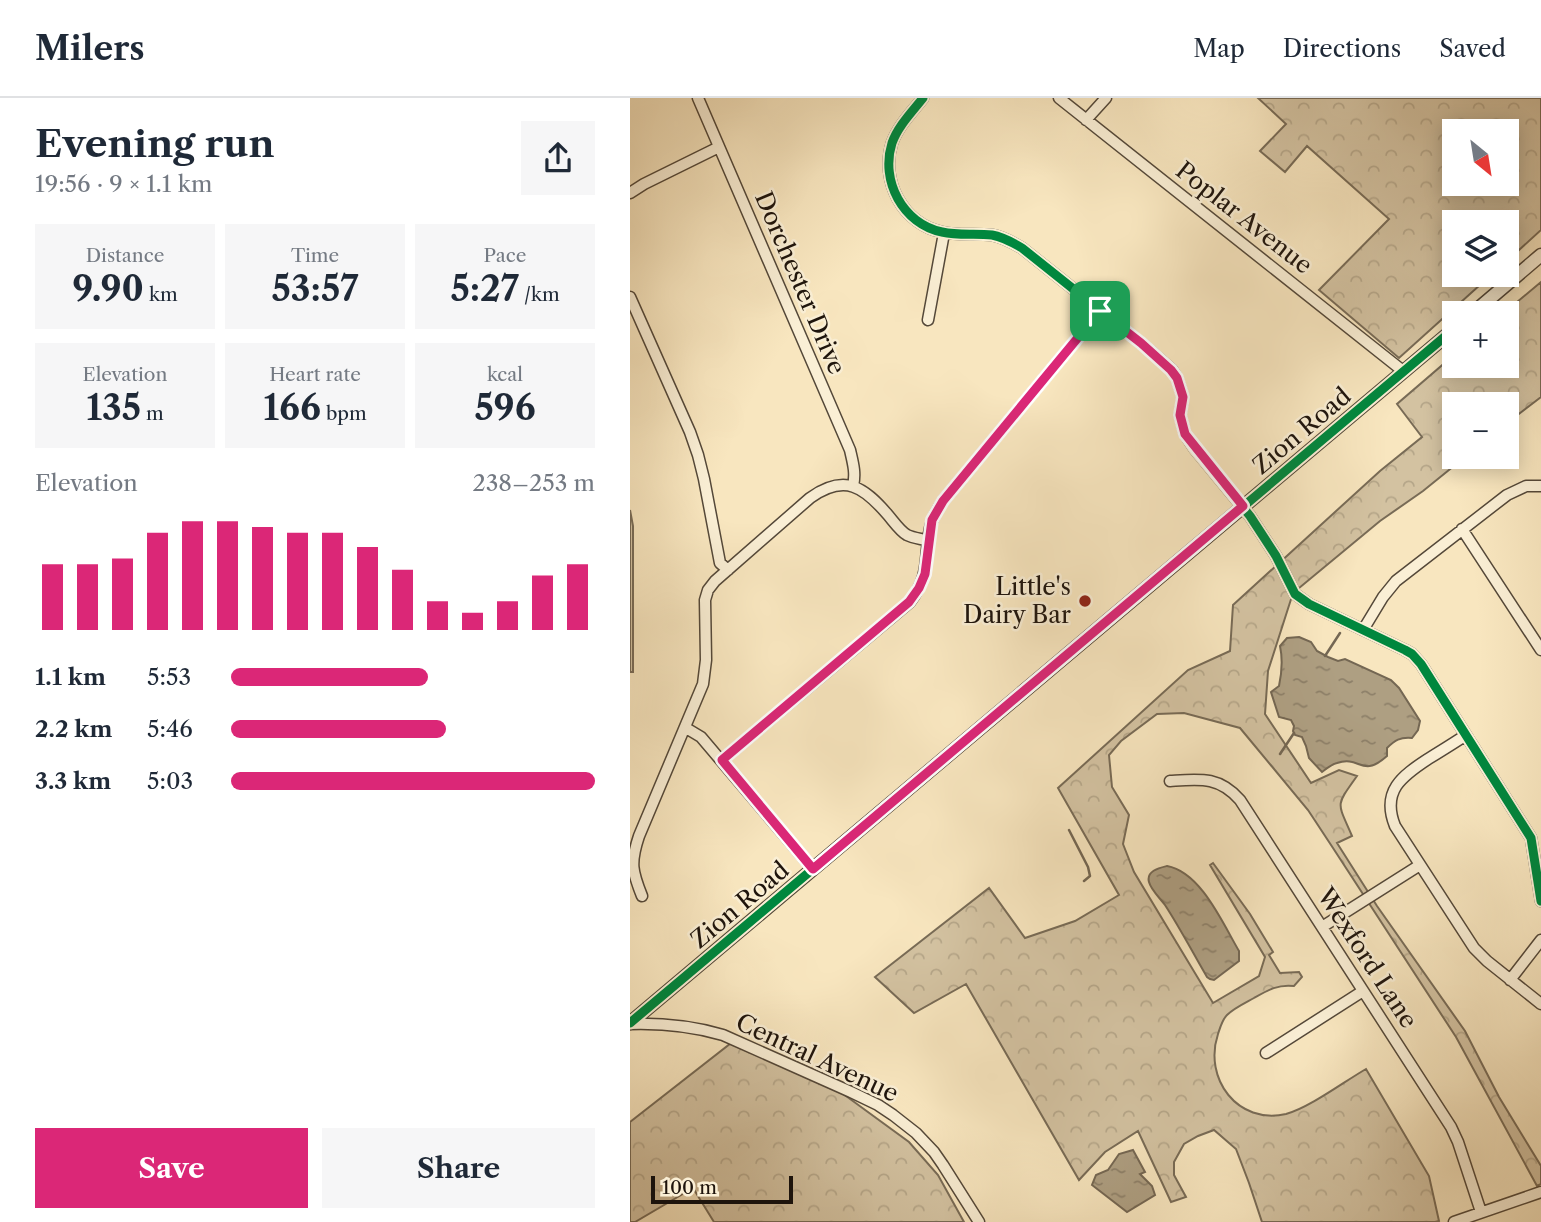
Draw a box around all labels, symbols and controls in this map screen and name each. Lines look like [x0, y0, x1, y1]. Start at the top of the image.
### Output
text: Milers [35, 28, 145, 69]
text: Map [1193, 34, 1245, 63]
text: Directions [1283, 34, 1401, 63]
text: Saved [1439, 34, 1506, 63]
north arrow [1442, 119, 1519, 196]
map controls [1442, 119, 1519, 469]
text: Evening run [35, 120, 275, 167]
button: share [521, 121, 595, 195]
street label: Poplar Avenue [1170, 155, 1318, 280]
text: 19:56 · 9 × 1.1 km [35, 170, 212, 198]
street label: Dorchester Drive [749, 187, 852, 379]
button: layers [1442, 210, 1519, 287]
text: Distance [86, 244, 164, 267]
text: Time [291, 244, 339, 267]
text: Pace [484, 244, 526, 267]
text: 9.90 [72, 267, 144, 310]
text: 53:57 [271, 267, 359, 310]
text: 5:27 [450, 267, 519, 310]
pin [1070, 281, 1130, 341]
text: km [144, 283, 178, 306]
text: /km [519, 283, 560, 306]
icon: arrive [1081, 292, 1119, 330]
button: + [1442, 301, 1519, 378]
text: Elevation [83, 363, 167, 386]
text: Heart rate [269, 363, 361, 386]
text: kcal [487, 363, 523, 386]
street label: Zion Road [1247, 381, 1357, 480]
text: 135 [86, 386, 141, 429]
text: 166 [263, 386, 321, 429]
text: 596 [474, 386, 536, 429]
button: − [1442, 392, 1519, 469]
text: m [141, 402, 164, 425]
text: bpm [321, 402, 367, 425]
text: Elevation [35, 469, 138, 497]
text: 238–253 m [472, 469, 595, 497]
place label: Little's Dairy Bar [963, 572, 1071, 629]
marker: Little's Dairy Bar [1077, 593, 1093, 609]
text: 1.1 km [35, 663, 106, 691]
text: 5:53 [147, 663, 191, 691]
text: 2.2 km [35, 715, 112, 743]
text: 5:46 [147, 715, 193, 743]
text: 3.3 km [35, 767, 111, 795]
text: 5:03 [147, 767, 193, 795]
street label: Zion Road [685, 855, 795, 954]
street label: Wexford Lane [1311, 881, 1424, 1033]
street label: Central Avenue [731, 1007, 903, 1108]
button: Save [35, 1128, 308, 1208]
button: Share [322, 1128, 595, 1208]
scale bar [651, 1173, 793, 1205]
text: 100 m [662, 1176, 717, 1199]

